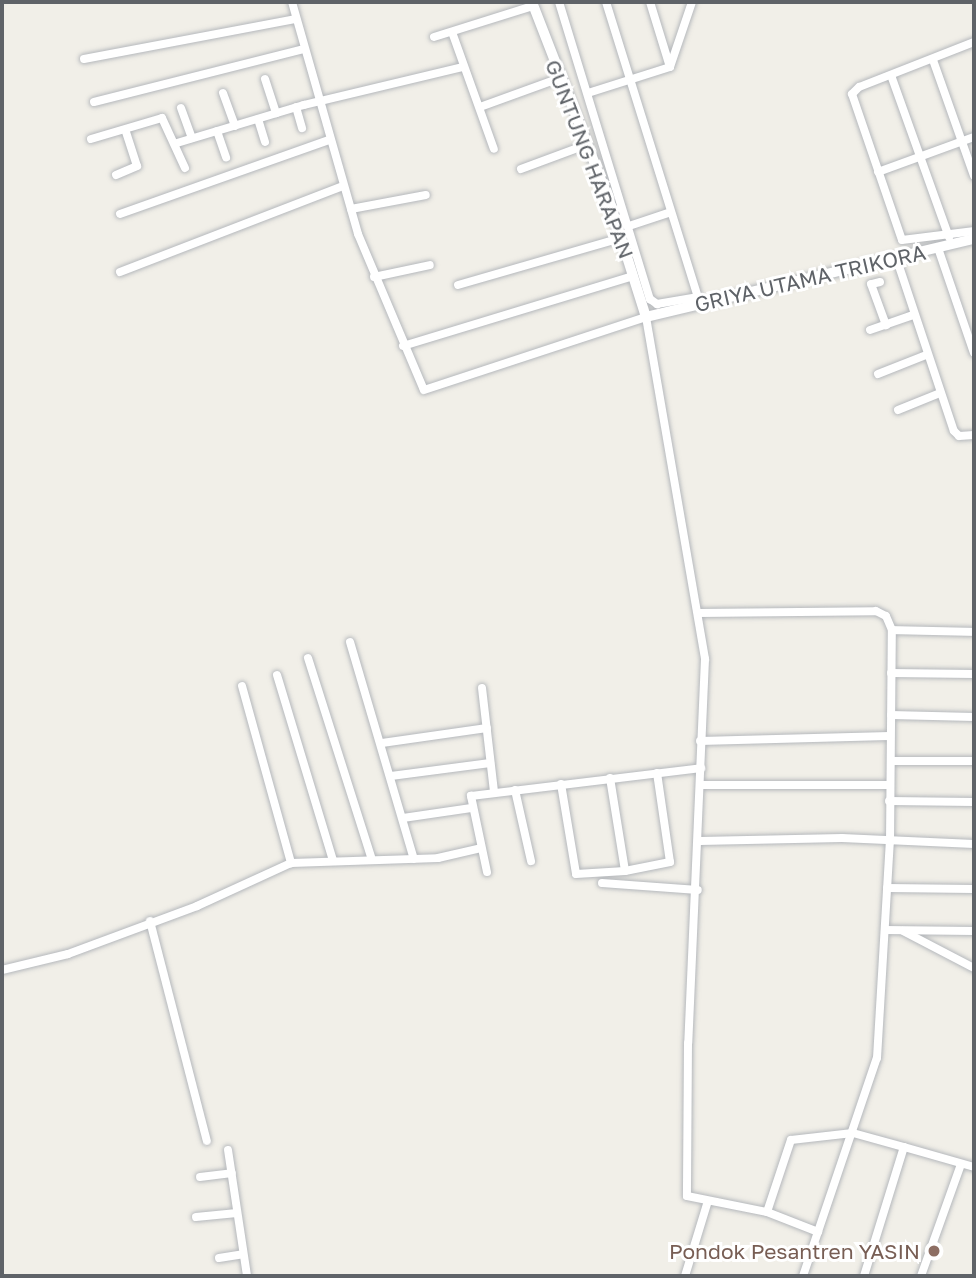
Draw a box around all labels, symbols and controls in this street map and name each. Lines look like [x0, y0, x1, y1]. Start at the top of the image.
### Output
street label: GUNTUNG HARAPAN [540, 56, 640, 262]
street label: GRIYA UTAMA TRIKORA [692, 239, 928, 317]
place label: Pondok Pesantren YASIN [669, 1238, 920, 1264]
marker: Pondok Pesantren YASIN [926, 1243, 942, 1259]

